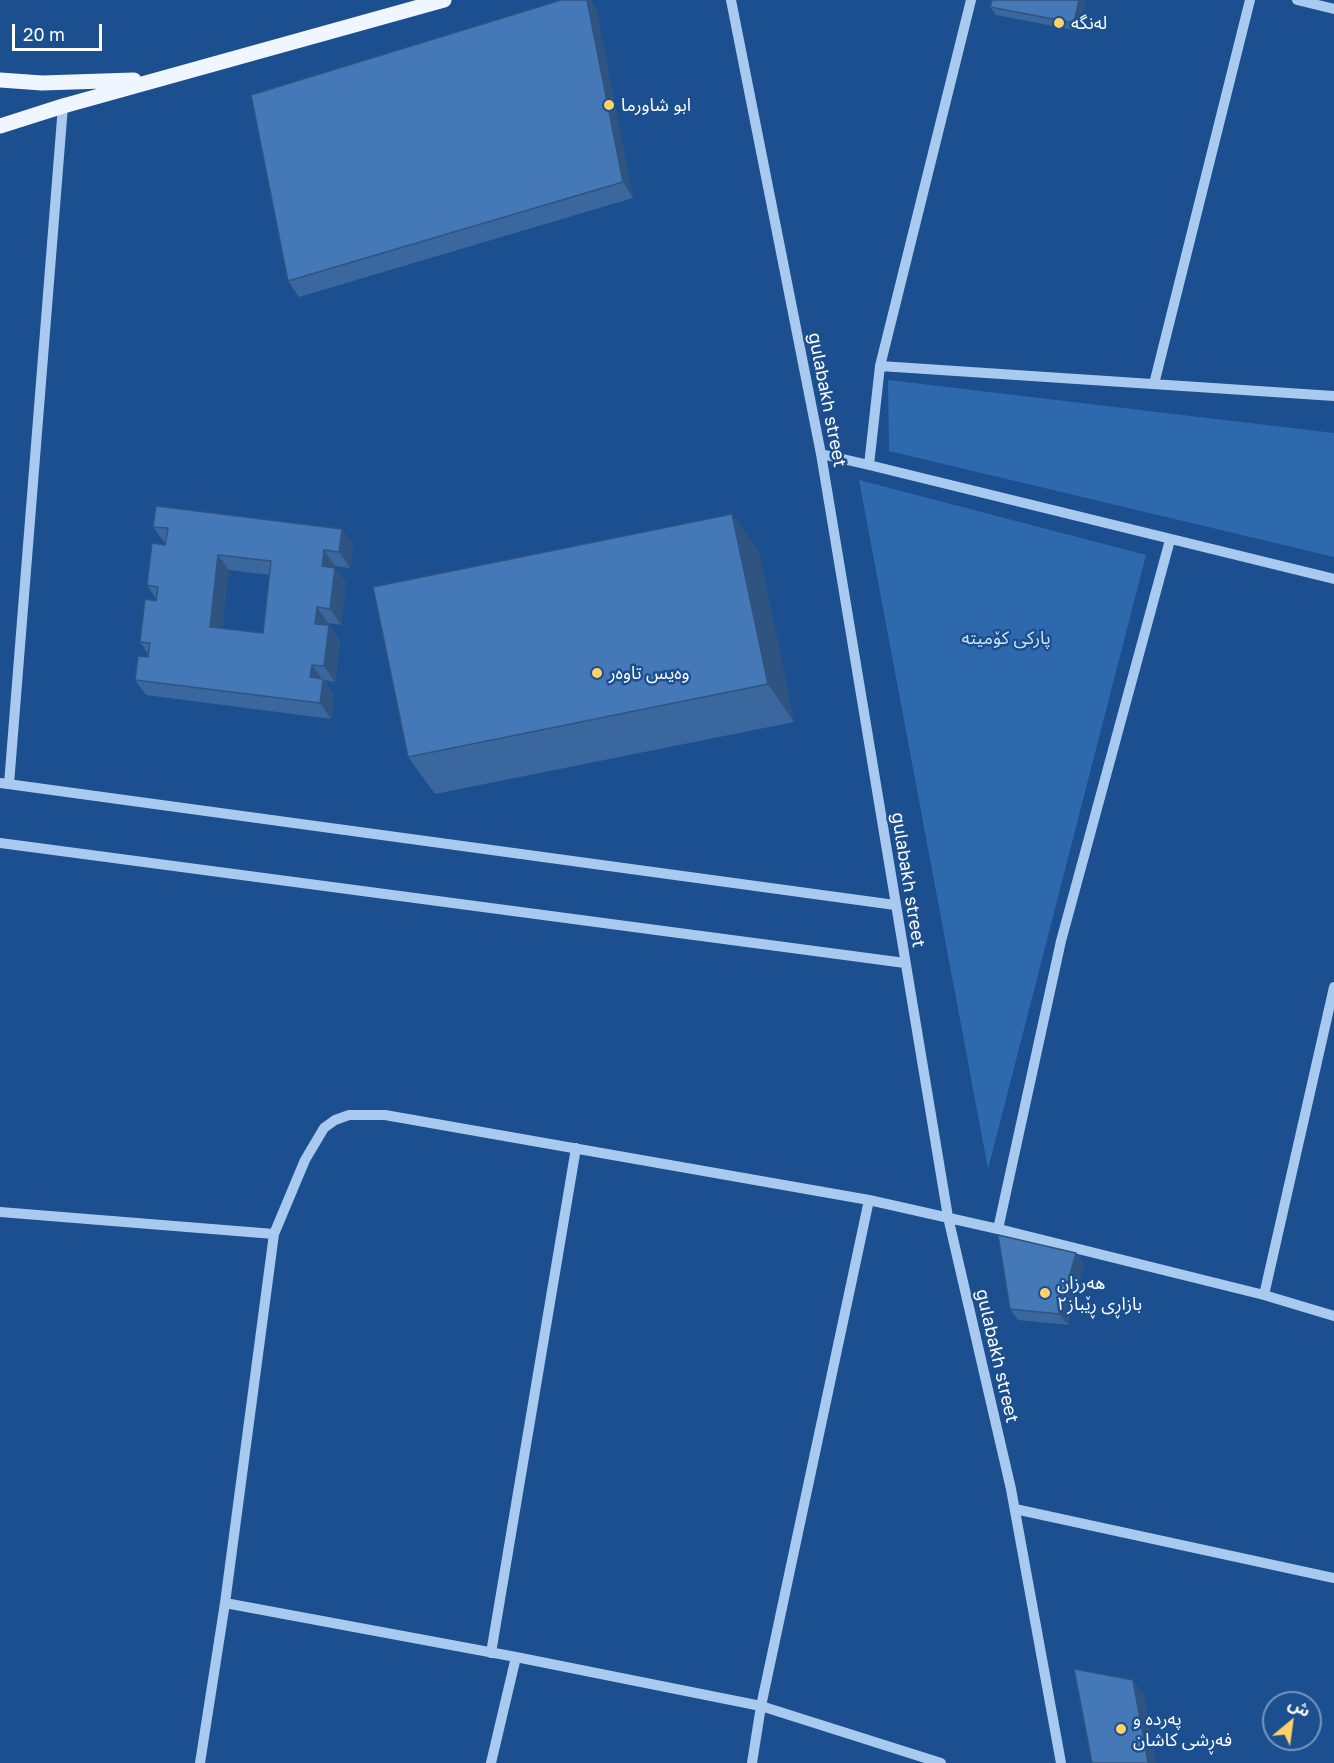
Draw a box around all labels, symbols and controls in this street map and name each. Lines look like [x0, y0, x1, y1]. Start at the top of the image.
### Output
scale bar [15, 12, 105, 50]
place label: لەنگە [1071, 12, 1107, 34]
marker: لەنگە [1052, 16, 1066, 30]
text: 20 m [23, 23, 65, 45]
place label: ابو شاورما [621, 94, 691, 116]
marker: ابو شاورما [602, 98, 616, 112]
street label: gulabakh street [803, 331, 851, 469]
park label: پارکی کۆمیتە [961, 627, 1051, 649]
place label: وەیس تاوەر [609, 662, 690, 684]
marker: وەیس تاوەر [590, 666, 604, 680]
street label: gulabakh street [887, 811, 929, 949]
place label: هەرزان بازاڕی ڕێباز٢ [1057, 1272, 1142, 1314]
marker: هەرزان بازاڕی ڕێباز٢ [1038, 1286, 1052, 1300]
street label: gulabakh street [971, 1287, 1023, 1425]
north arrow [1262, 1691, 1322, 1751]
text: ش [1285, 1693, 1314, 1721]
place label: پەردە و فەڕشی کاشان [1133, 1708, 1232, 1750]
marker: پەردە و فەڕشی کاشان [1114, 1722, 1128, 1736]

